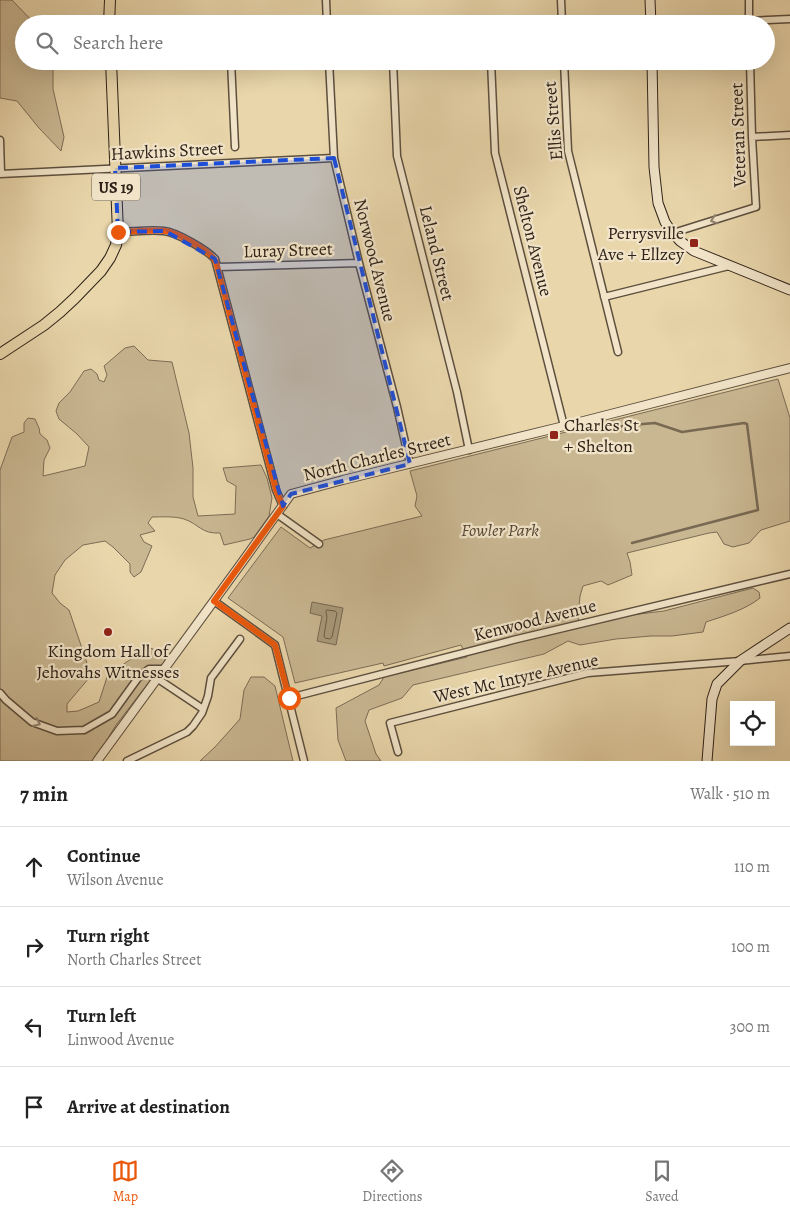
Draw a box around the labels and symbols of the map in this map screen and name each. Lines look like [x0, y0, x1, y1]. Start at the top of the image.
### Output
street label: Ellis Street [538, 80, 568, 162]
street label: Veteran Street [724, 82, 752, 189]
street label: Hawkins Street [110, 136, 224, 166]
road number: US 19 [92, 173, 140, 200]
street label: Shelton Avenue [508, 183, 558, 299]
street label: Norwood Avenue [348, 196, 402, 324]
street label: Leland Street [414, 203, 460, 303]
one-way arrow [711, 214, 719, 224]
route end [107, 221, 130, 244]
place label: Perrysville Ave + Ellzey [597, 221, 685, 266]
street label: Luray Street [243, 236, 333, 264]
marker: Perrysville Ave + Ellzey [688, 237, 700, 249]
place label: Charles St + Shelton [564, 413, 639, 458]
street label: North Charles Street [301, 427, 453, 487]
marker: Charles St + Shelton [548, 429, 560, 441]
park label: Fowler Park [461, 518, 539, 542]
street label: Kenwood Avenue [471, 593, 599, 647]
marker: Kingdom Hall of Jehovahs Witnesses [102, 626, 114, 638]
place label: Kingdom Hall of Jehovahs Witnesses [37, 639, 179, 684]
street label: West Mc Intyre Avenue [430, 647, 601, 709]
route start [278, 687, 301, 710]
one-way arrow [32, 717, 41, 728]

